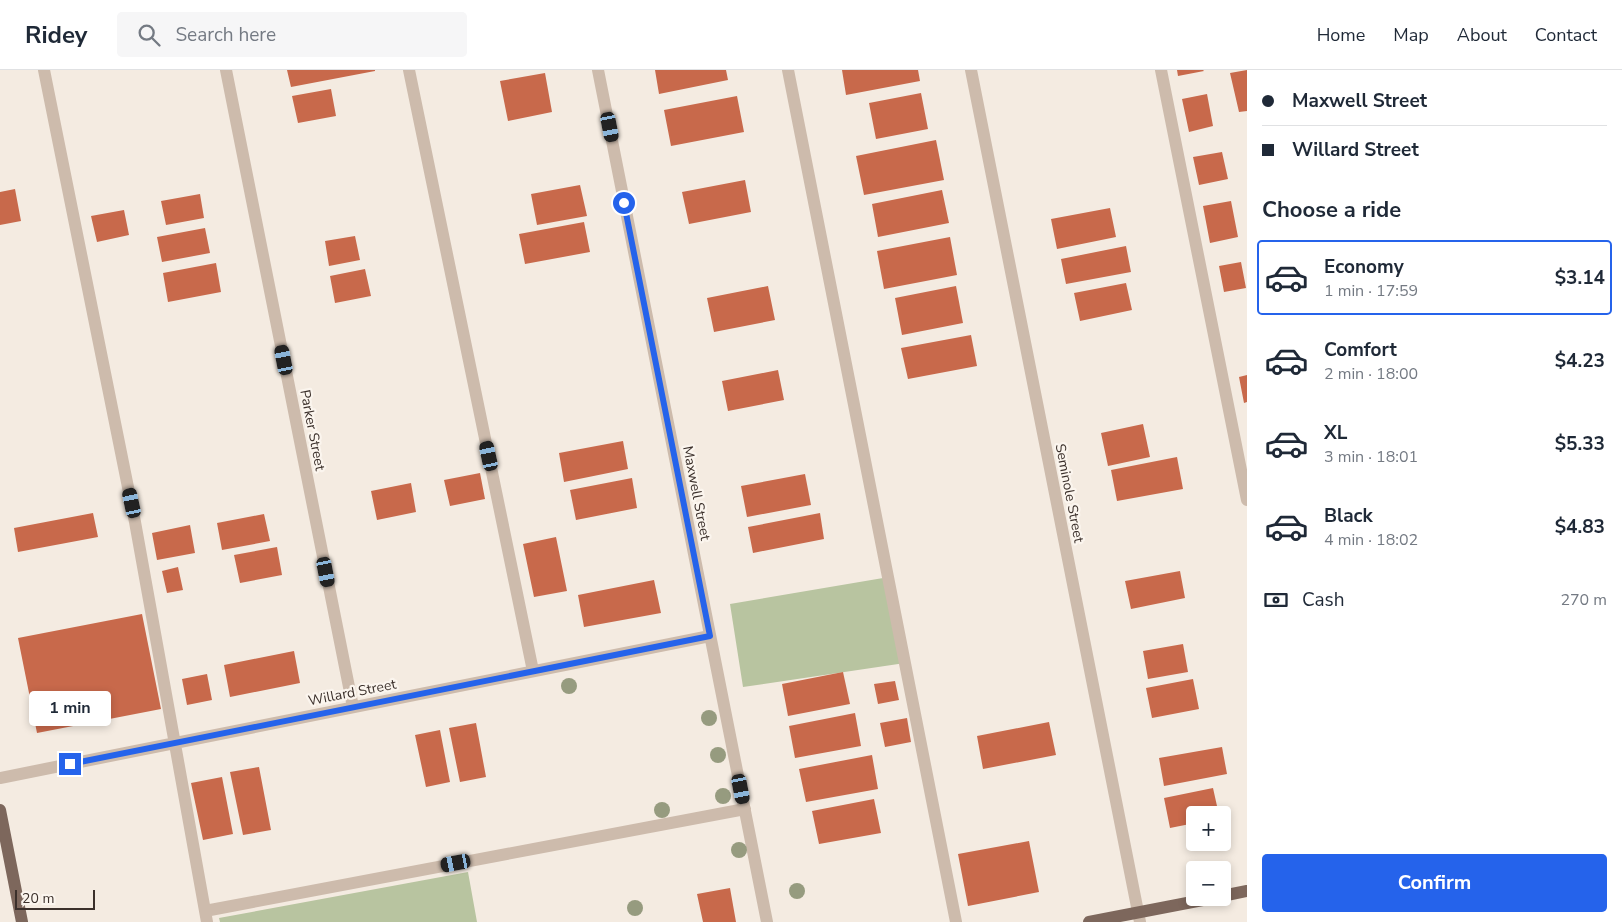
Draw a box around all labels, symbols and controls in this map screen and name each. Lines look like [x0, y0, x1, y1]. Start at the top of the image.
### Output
search box [117, 12, 467, 57]
text: Ridey [25, 19, 87, 51]
icon: search [135, 21, 163, 49]
text: Search here [175, 22, 276, 48]
text: Home [1317, 23, 1365, 47]
text: Map [1393, 23, 1429, 47]
text: About [1457, 23, 1507, 47]
text: Contact [1535, 23, 1597, 47]
text: Maxwell Street [1292, 88, 1427, 114]
car [599, 111, 620, 143]
text: Willard Street [1292, 137, 1419, 163]
route start [613, 192, 635, 214]
text: Choose a ride [1262, 195, 1401, 225]
text: Economy [1324, 254, 1404, 280]
icon: car [1264, 255, 1309, 300]
text: $3.14 [1555, 265, 1605, 291]
text: 1 min · 17:59 [1324, 280, 1418, 302]
text: Comfort [1324, 337, 1397, 363]
icon: car [1264, 338, 1309, 383]
car [273, 344, 294, 376]
text: $4.23 [1555, 348, 1605, 374]
text: 2 min · 18:00 [1324, 363, 1418, 385]
street label: Parker Street [295, 388, 330, 472]
text: XL [1324, 420, 1347, 446]
icon: car [1264, 421, 1309, 466]
text: $5.33 [1555, 431, 1605, 457]
car [478, 440, 499, 472]
street label: Seminole Street [1051, 442, 1088, 544]
street label: Maxwell Street [678, 444, 715, 542]
text: 3 min · 18:01 [1324, 446, 1418, 468]
car [121, 487, 142, 519]
text: Black [1324, 503, 1373, 529]
icon: car [1264, 504, 1309, 549]
text: $4.83 [1555, 514, 1605, 540]
text: 4 min · 18:02 [1324, 529, 1418, 551]
car [315, 556, 336, 588]
icon: cash [1262, 586, 1290, 614]
text: Cash [1302, 587, 1344, 613]
text: 270 m [1560, 589, 1607, 611]
street label: Willard Street [306, 675, 398, 710]
callout: 1 min [29, 692, 111, 726]
text: 1 min [49, 697, 91, 719]
route end [59, 753, 81, 775]
car [730, 773, 751, 805]
map controls [1186, 806, 1231, 906]
button: + [1186, 806, 1231, 851]
car [439, 853, 472, 873]
button: Confirm [1262, 854, 1607, 912]
button: − [1186, 861, 1231, 906]
scale bar [15, 887, 95, 910]
text: 20 m [22, 889, 54, 908]

